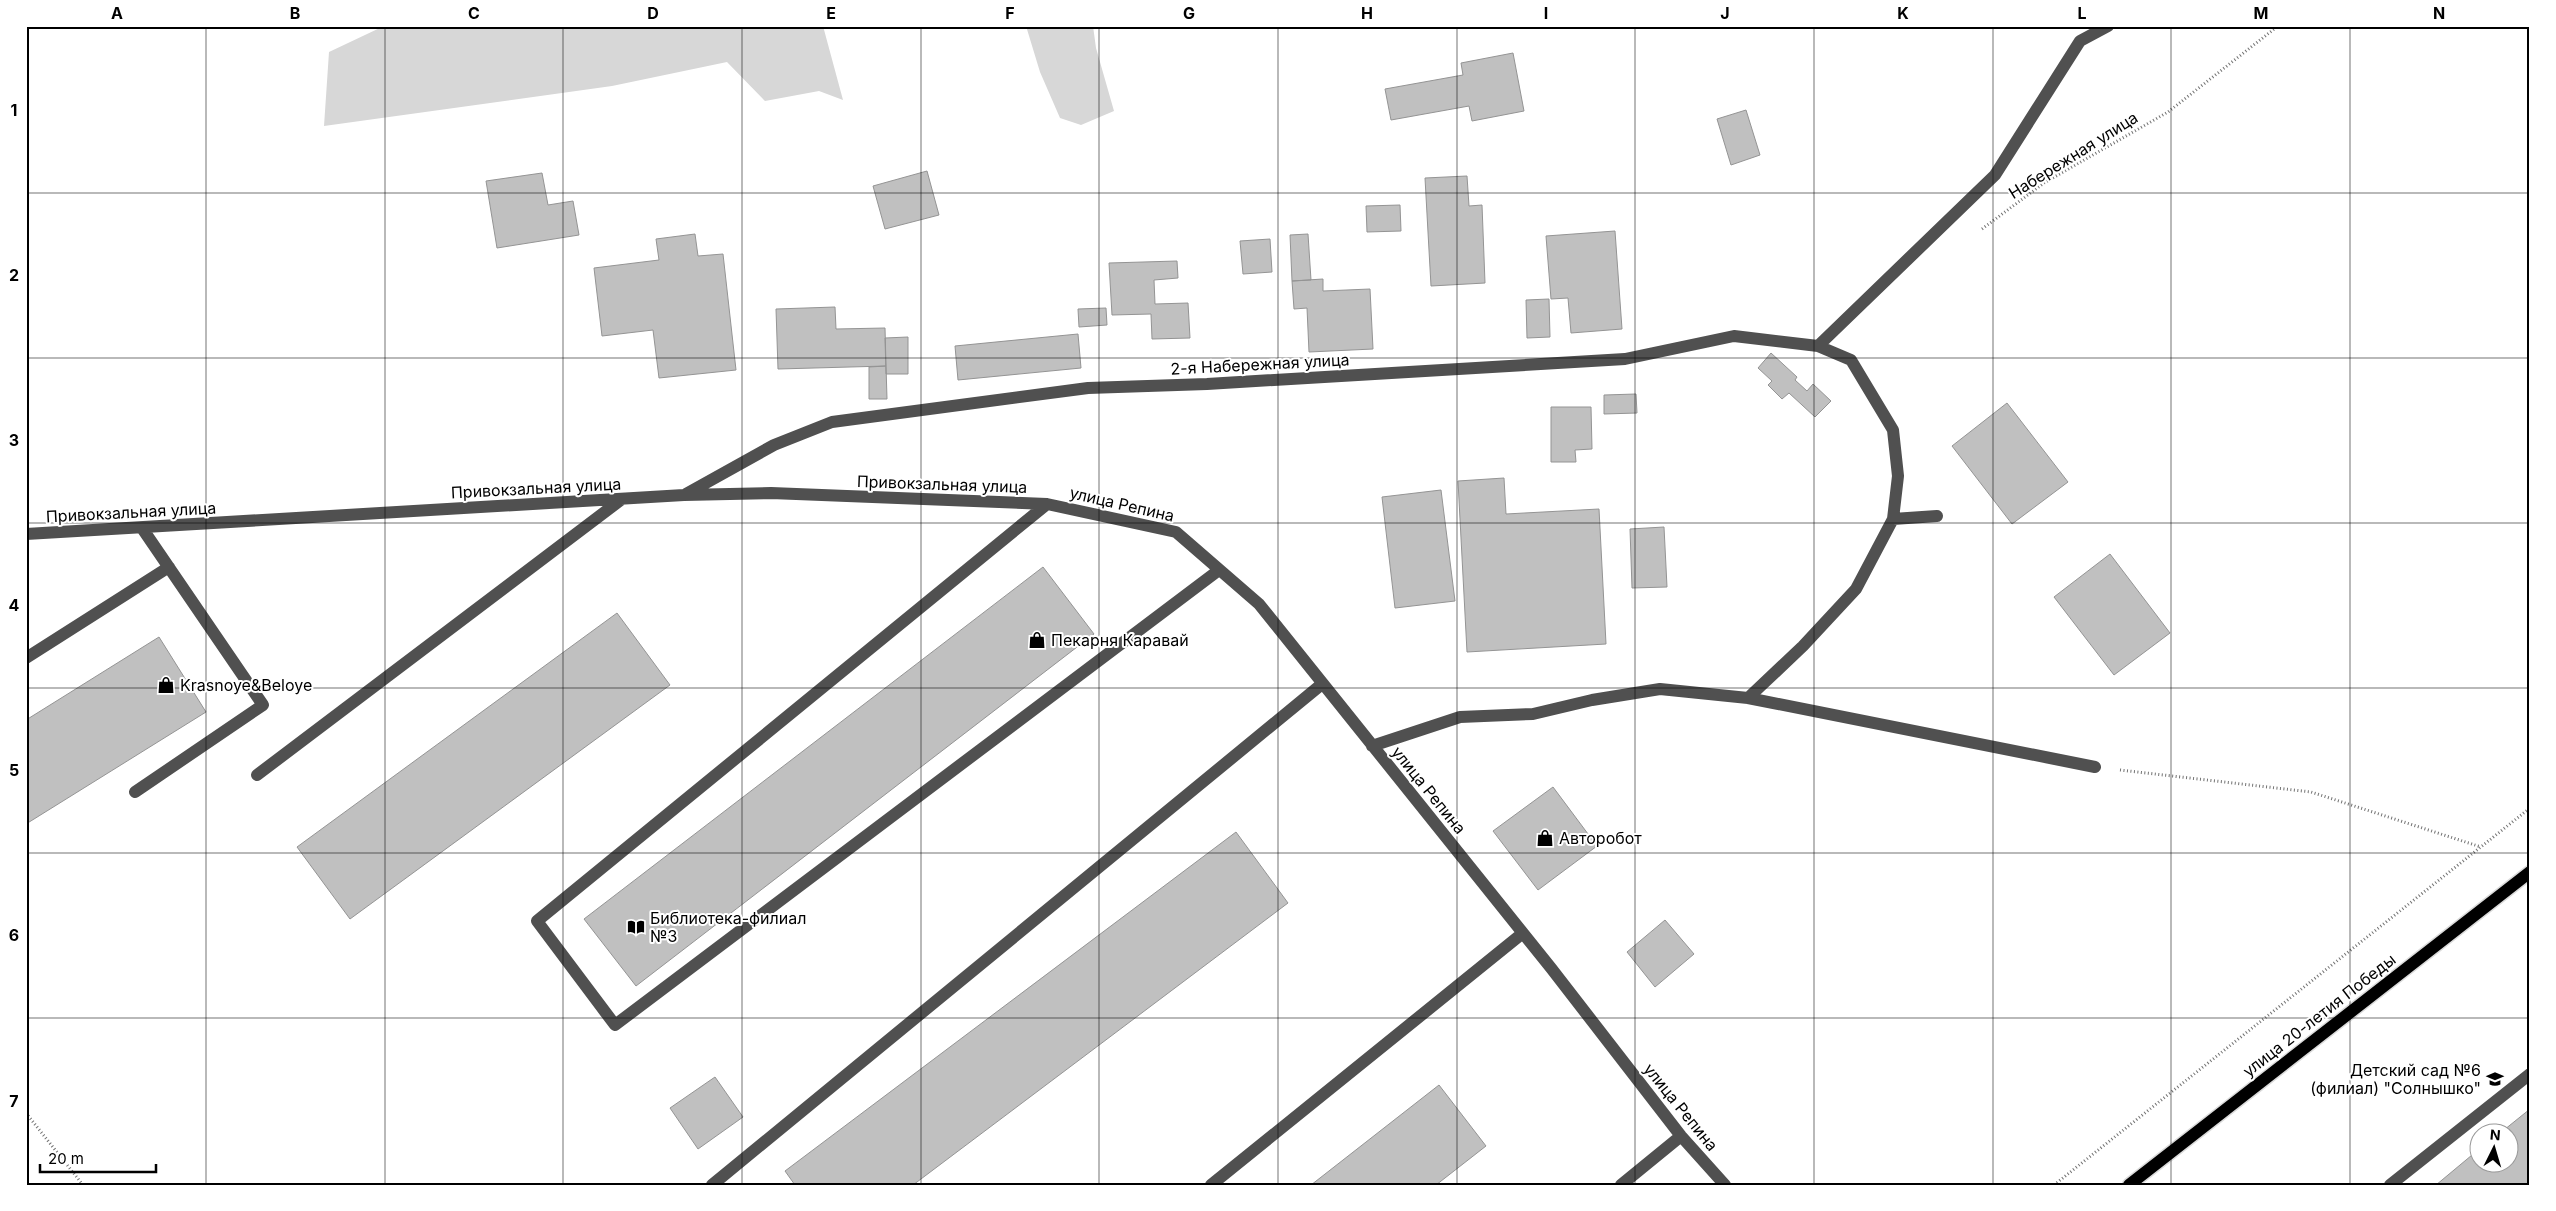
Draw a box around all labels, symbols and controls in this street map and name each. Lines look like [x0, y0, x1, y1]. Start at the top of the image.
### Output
text: A [111, 3, 123, 23]
text: B [290, 3, 300, 23]
text: C [468, 3, 480, 23]
text: D [647, 3, 659, 23]
text: E [826, 3, 836, 23]
text: F [1005, 3, 1015, 23]
text: G [1183, 3, 1195, 23]
text: H [1361, 3, 1373, 23]
text: I [1544, 3, 1548, 23]
text: J [1720, 3, 1730, 23]
text: K [1897, 3, 1909, 23]
text: L [2077, 3, 2087, 23]
text: M [2254, 3, 2268, 23]
text: N [2433, 3, 2445, 23]
text: 1 [11, 100, 17, 120]
street label: Набережная улица [2005, 107, 2141, 203]
text: 2 [9, 265, 19, 285]
street label: 2-я Набережная улица [1170, 349, 1350, 379]
text: 3 [9, 430, 19, 450]
street label: Привокзальная улица [856, 471, 1028, 497]
street label: Привокзальная улица [450, 474, 622, 502]
street label: улица Репина [1068, 482, 1176, 526]
street label: Привокзальная улица [45, 498, 217, 526]
text: 4 [9, 595, 20, 615]
shop icon: Пекарня Каравай [1027, 630, 1047, 650]
place label: Пекарня Каравай [1051, 630, 1189, 650]
shop icon: Krasnoye&Beloye [156, 675, 176, 695]
place label: Krasnoye&Beloye [180, 675, 312, 695]
street label: улица Репина [1388, 742, 1470, 838]
text: 5 [9, 760, 19, 780]
shop icon: Авторобот [1535, 828, 1555, 848]
place label: Авторобот [1559, 828, 1642, 848]
place label: Библиотека-филиал №3 [650, 908, 806, 946]
library icon: Библиотека-филиал №3 [626, 917, 646, 937]
text: 6 [9, 925, 19, 945]
street label: улица 20-летия Победы [2239, 949, 2399, 1081]
street label: улица Репина [1640, 1059, 1722, 1155]
place label: Детский сад №6 (филиал) "Солнышко" [2310, 1060, 2481, 1098]
school or university icon: Детский сад №6 (филиал) "Солнышко" [2485, 1069, 2505, 1089]
text: 7 [9, 1091, 19, 1111]
north arrow [2468, 1124, 2518, 1174]
text: N [2489, 1126, 2501, 1143]
scale bar [40, 1141, 156, 1173]
text: 20 m [48, 1149, 84, 1168]

